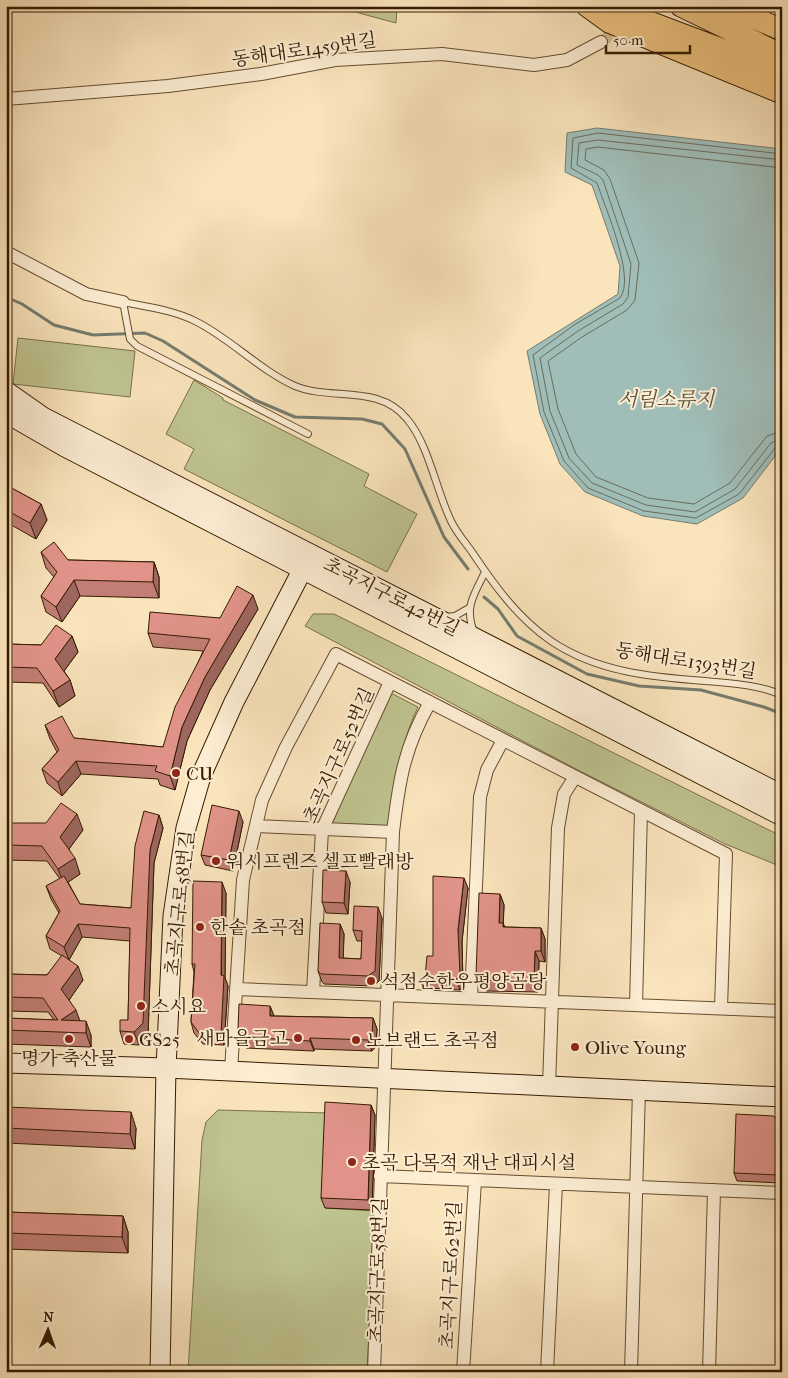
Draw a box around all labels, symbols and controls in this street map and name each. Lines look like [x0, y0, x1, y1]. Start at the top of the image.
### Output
scale bar [606, 22, 689, 54]
street label: 동해대로1459번길 [230, 29, 378, 71]
text: 50 m [613, 31, 644, 49]
water label: 서림소류지 [618, 388, 716, 411]
street label: 초곡지구로42번길 [320, 553, 463, 641]
street label: 동해대로1393번길 [614, 639, 758, 683]
street label: 초곡지구로52번길 [299, 684, 379, 827]
place label: CU [186, 763, 214, 785]
marker: CU [170, 767, 182, 779]
street label: 초곡지구로58번길 [161, 829, 199, 977]
place label: 워시프렌즈 셀프빨래방 [226, 851, 414, 873]
marker: 워시프렌즈 셀프빨래방 [210, 855, 222, 867]
place label: 한솥 초곡점 [210, 917, 306, 939]
marker: 한솥 초곡점 [194, 921, 206, 933]
place label: 석점순한우평양곰탕 [381, 971, 547, 993]
marker: 석점순한우평양곰탕 [365, 975, 377, 987]
place label: 스시요 [151, 996, 206, 1018]
marker: 스시요 [135, 1000, 147, 1012]
place label: 새마을금고 [196, 1028, 288, 1050]
place label: GS25 [139, 1029, 180, 1051]
place label: 노브랜드 초곡점 [366, 1030, 499, 1052]
marker: 새마을금고 [292, 1032, 304, 1044]
marker: 명가 축산물 [63, 1033, 75, 1045]
marker: GS25 [123, 1033, 135, 1045]
marker: 노브랜드 초곡점 [350, 1034, 362, 1046]
place label: Olive Young [585, 1037, 687, 1059]
marker: Olive Young [569, 1041, 581, 1053]
place label: 명가 축산물 [21, 1048, 117, 1070]
place label: 초곡 다목적 재난 대피시설 [362, 1152, 576, 1174]
marker: 초곡 다목적 재난 대피시설 [346, 1156, 358, 1168]
street label: 초곡지구로58번길 [364, 1197, 392, 1343]
street label: 초곡지구로62번길 [436, 1200, 466, 1350]
north arrow [22, 1306, 72, 1356]
text: N [43, 1309, 54, 1326]

